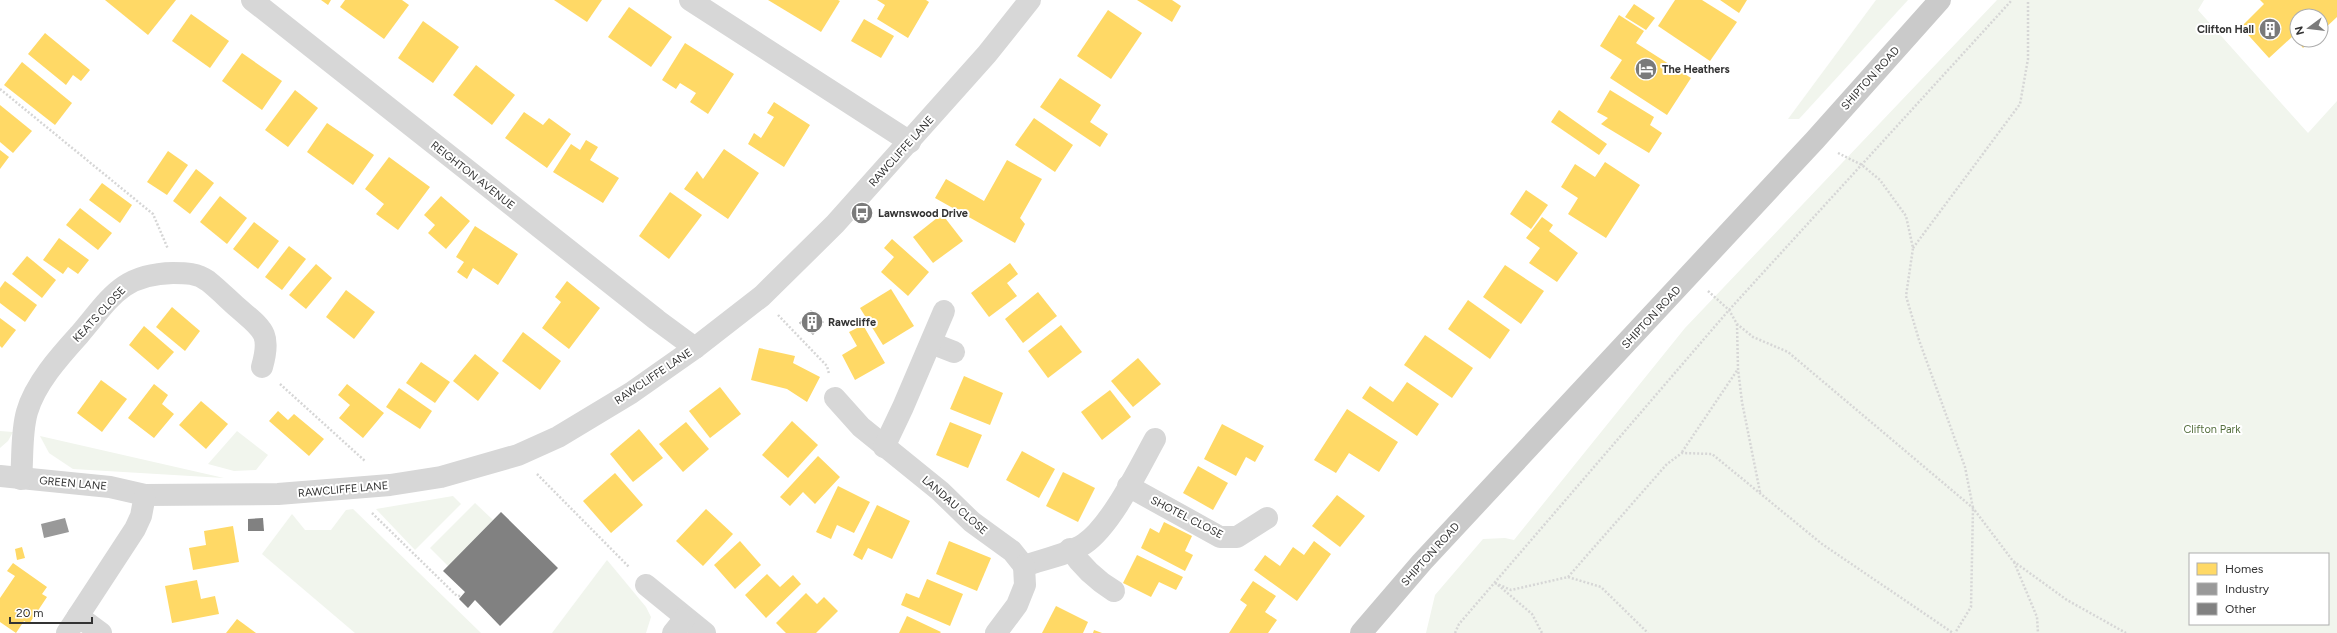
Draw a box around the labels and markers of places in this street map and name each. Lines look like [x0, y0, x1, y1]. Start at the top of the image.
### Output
building icon: Clifton Hall [2257, 16, 2283, 42]
place label: Clifton Hall [2197, 23, 2254, 36]
hotel icon: The Heathers [1633, 56, 1659, 82]
place label: The Heathers [1662, 63, 1730, 76]
bus stop icon: Lawnswood Drive [849, 200, 875, 226]
place label: Lawnswood Drive [878, 207, 968, 220]
building icon: Rawcliffe [799, 309, 825, 335]
place label: Rawcliffe [828, 316, 876, 329]

